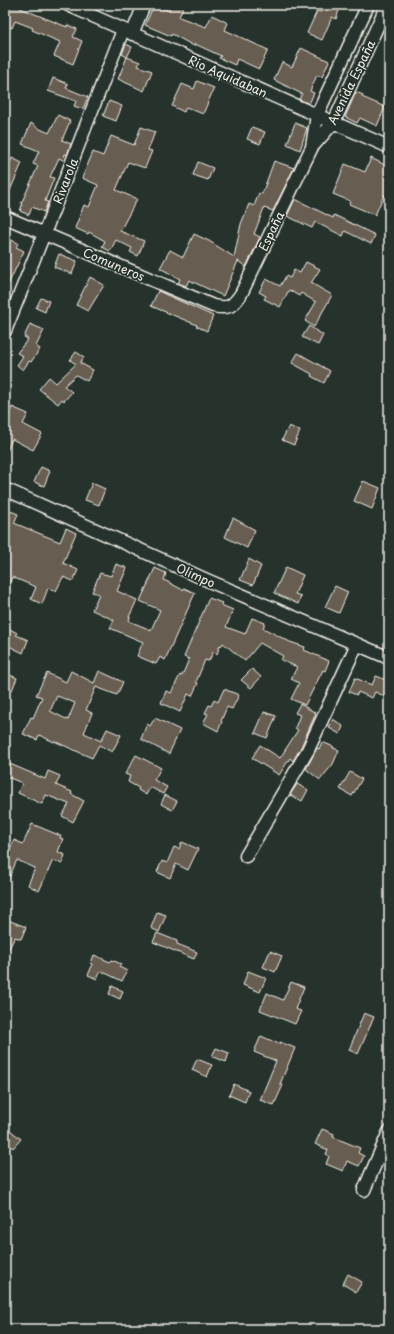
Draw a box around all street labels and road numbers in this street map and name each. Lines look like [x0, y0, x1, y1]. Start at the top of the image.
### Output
street label: Avenida España [323, 36, 379, 127]
street label: Rio Aquidaban [186, 51, 270, 101]
street label: Rivarola [48, 155, 82, 206]
street label: España [254, 208, 289, 254]
street label: Comuneros [80, 243, 148, 285]
street label: Olimpo [174, 558, 219, 592]

